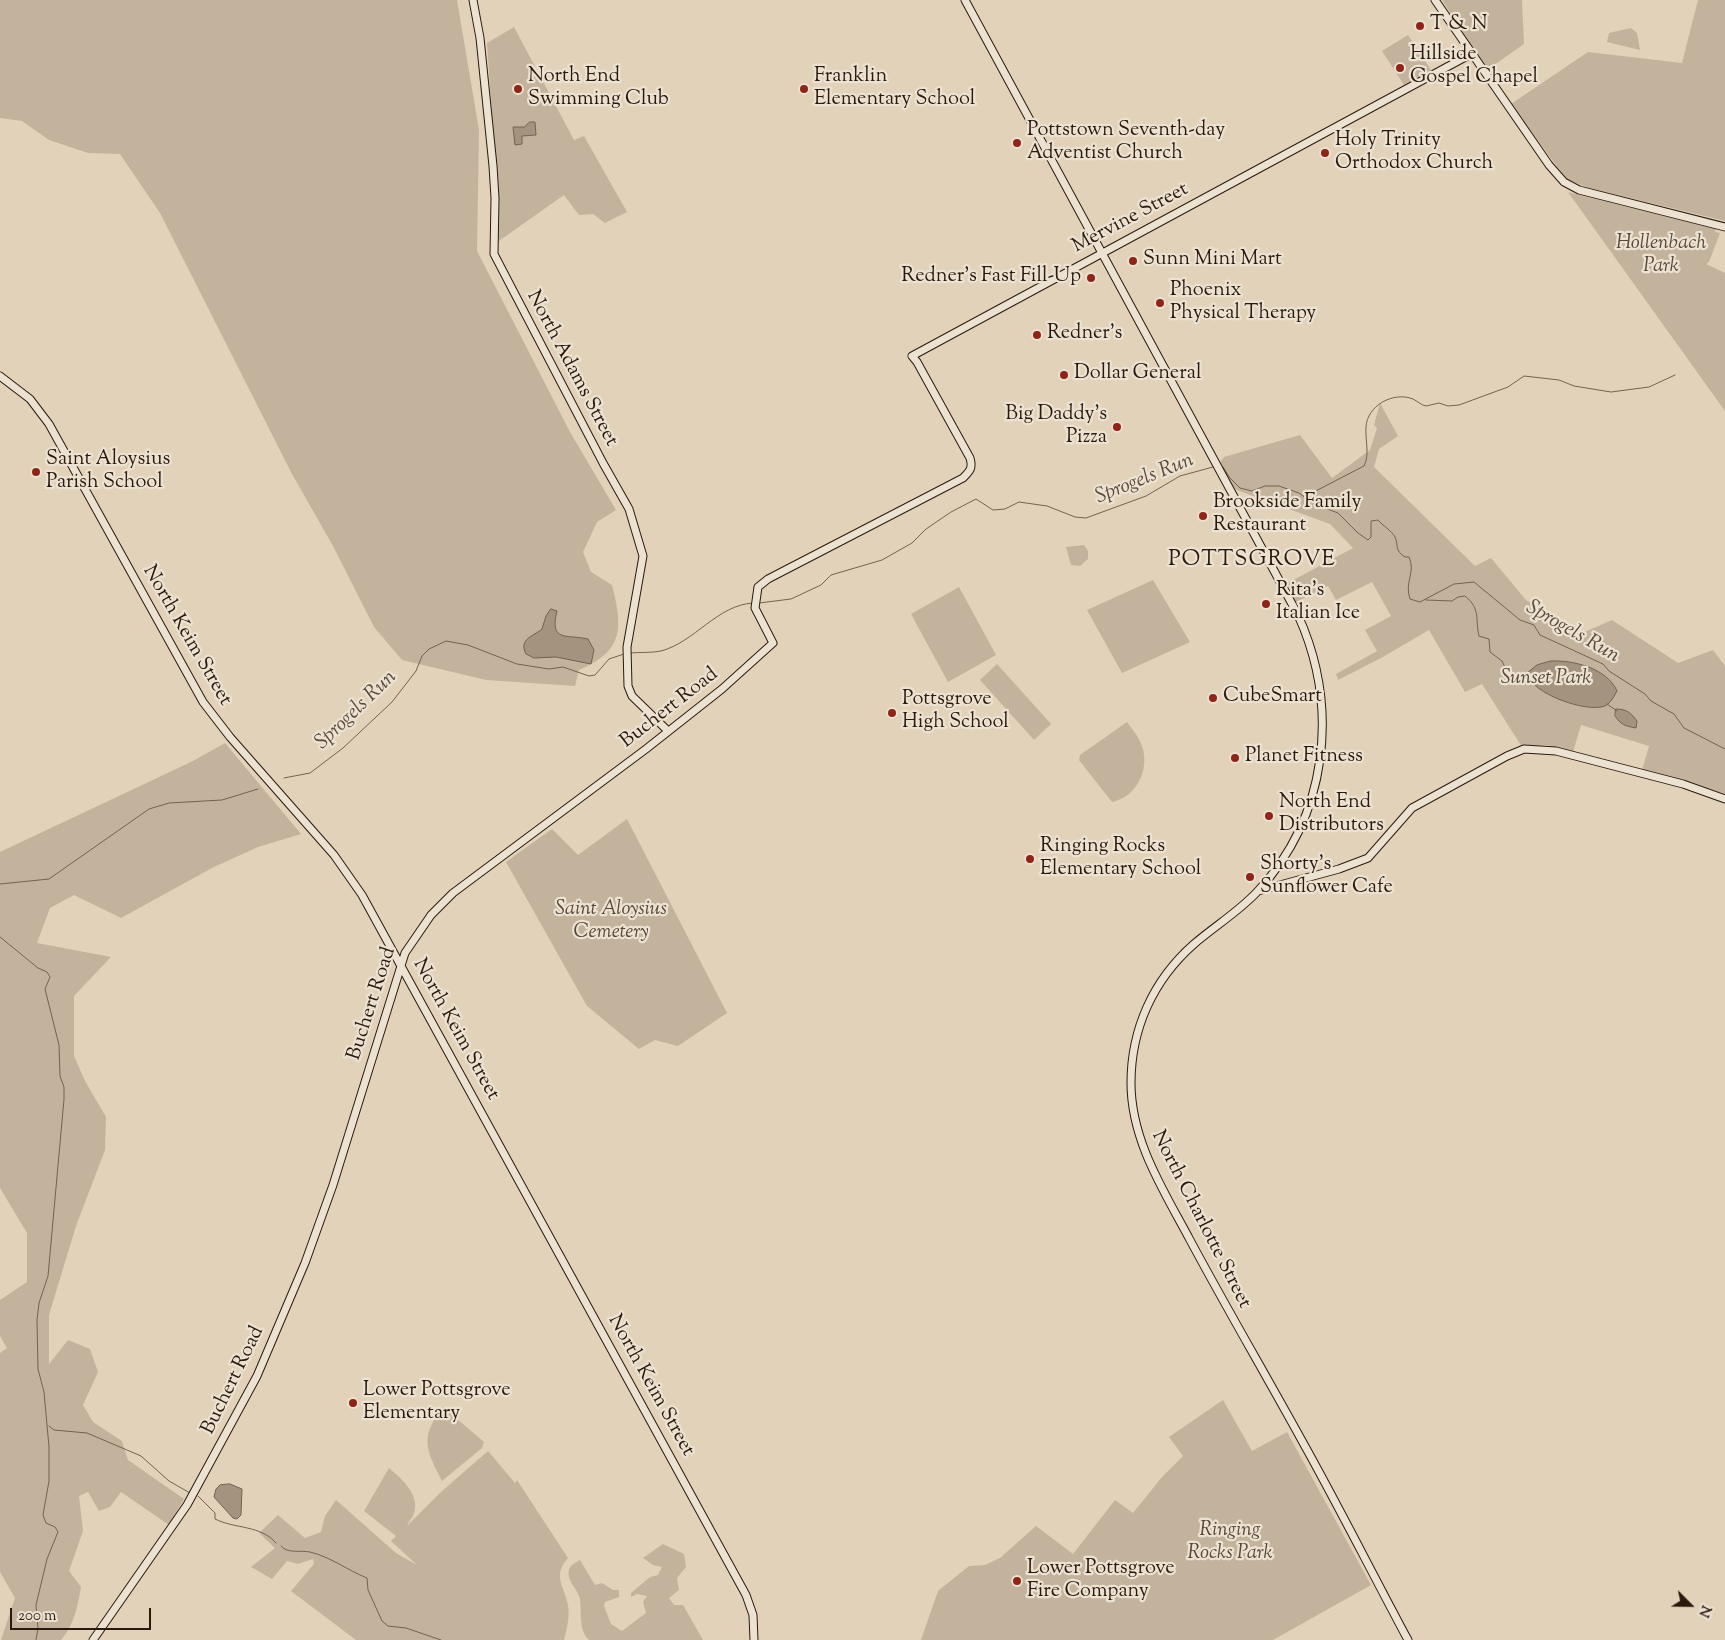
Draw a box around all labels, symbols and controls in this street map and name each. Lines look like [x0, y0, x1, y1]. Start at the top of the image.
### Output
place label: T & N [1430, 14, 1487, 38]
marker: T & N [1414, 20, 1426, 32]
place label: Hillside Gospel Chapel [1410, 44, 1538, 91]
marker: Hillside Gospel Chapel [1394, 62, 1406, 74]
place label: North End Swimming Club [528, 66, 669, 113]
place label: Franklin Elementary School [814, 66, 975, 113]
marker: North End Swimming Club [512, 83, 524, 95]
marker: Franklin Elementary School [798, 83, 810, 95]
place label: Pottstown Seventh-day Adventist Church [1027, 120, 1225, 167]
place label: Holy Trinity Orthodox Church [1335, 130, 1493, 177]
marker: Pottstown Seventh-day Adventist Church [1011, 137, 1023, 149]
marker: Holy Trinity Orthodox Church [1319, 147, 1331, 159]
street label: Mervine Street [1069, 178, 1193, 260]
park label: Hollenbach Park [1616, 233, 1706, 280]
place label: Sunn Mini Mart [1143, 249, 1282, 273]
marker: Sunn Mini Mart [1127, 255, 1139, 267]
place label: Redner's Fast Fill-Up [901, 266, 1081, 290]
marker: Redner's Fast Fill-Up [1085, 272, 1097, 284]
place label: Phoenix Physical Therapy [1170, 280, 1316, 327]
street label: North Adams Street [520, 287, 622, 451]
marker: Phoenix Physical Therapy [1154, 297, 1166, 309]
place label: Redner's [1047, 323, 1122, 347]
marker: Redner's [1031, 329, 1043, 341]
place label: Dollar General [1074, 363, 1201, 387]
marker: Dollar General [1058, 369, 1070, 381]
place label: Big Daddy's Pizza [1005, 404, 1107, 451]
marker: Big Daddy's Pizza [1111, 421, 1123, 433]
place label: Saint Aloysius Parish School [46, 449, 170, 496]
water label: Sprogels Run [1092, 449, 1198, 511]
marker: Saint Aloysius Parish School [30, 466, 42, 478]
place label: Brookside Family Restaurant [1213, 492, 1361, 539]
marker: Brookside Family Restaurant [1197, 510, 1209, 522]
district label: POTTSGROVE [1167, 548, 1337, 574]
street label: North Keim Street [136, 562, 236, 710]
place label: Rita's Italian Ice [1276, 580, 1360, 627]
water label: Sprogels Run [1521, 596, 1623, 670]
marker: Rita's Italian Ice [1260, 598, 1272, 610]
street label: Buchert Road [616, 663, 724, 755]
water label: Sprogels Run [311, 666, 403, 756]
park label: Sunset Park [1501, 668, 1591, 692]
place label: CubeSmart [1223, 686, 1322, 710]
place label: Pottsgrove High School [902, 689, 1009, 736]
marker: CubeSmart [1207, 692, 1219, 704]
marker: Pottsgrove High School [886, 707, 898, 719]
place label: Planet Fitness [1245, 746, 1363, 770]
marker: Planet Fitness [1229, 752, 1241, 764]
place label: North End Distributors [1279, 792, 1384, 839]
marker: North End Distributors [1263, 810, 1275, 822]
place label: Ringing Rocks Elementary School [1040, 836, 1201, 883]
marker: Ringing Rocks Elementary School [1024, 853, 1036, 865]
place label: Shorty's Sunflower Cafe [1260, 854, 1393, 901]
marker: Shorty's Sunflower Cafe [1244, 871, 1256, 883]
park label: Saint Aloysius Cemetery [555, 899, 667, 946]
street label: Buchert Road [343, 944, 403, 1064]
street label: North Keim Street [406, 955, 504, 1105]
street label: North Charlotte Street [1145, 1127, 1255, 1313]
street label: North Keim Street [601, 1311, 699, 1461]
street label: Buchert Road [197, 1323, 271, 1439]
place label: Lower Pottsgrove Elementary [363, 1380, 510, 1427]
marker: Lower Pottsgrove Elementary [347, 1397, 359, 1409]
park label: Ringing Rocks Park [1187, 1520, 1273, 1567]
place label: Lower Pottsgrove Fire Company [1027, 1558, 1174, 1605]
marker: Lower Pottsgrove Fire Company [1011, 1575, 1023, 1587]
north arrow [1665, 1580, 1715, 1630]
scale bar [12, 1598, 154, 1630]
text: N [1692, 1602, 1715, 1620]
text: 200 m [18, 1606, 57, 1627]

